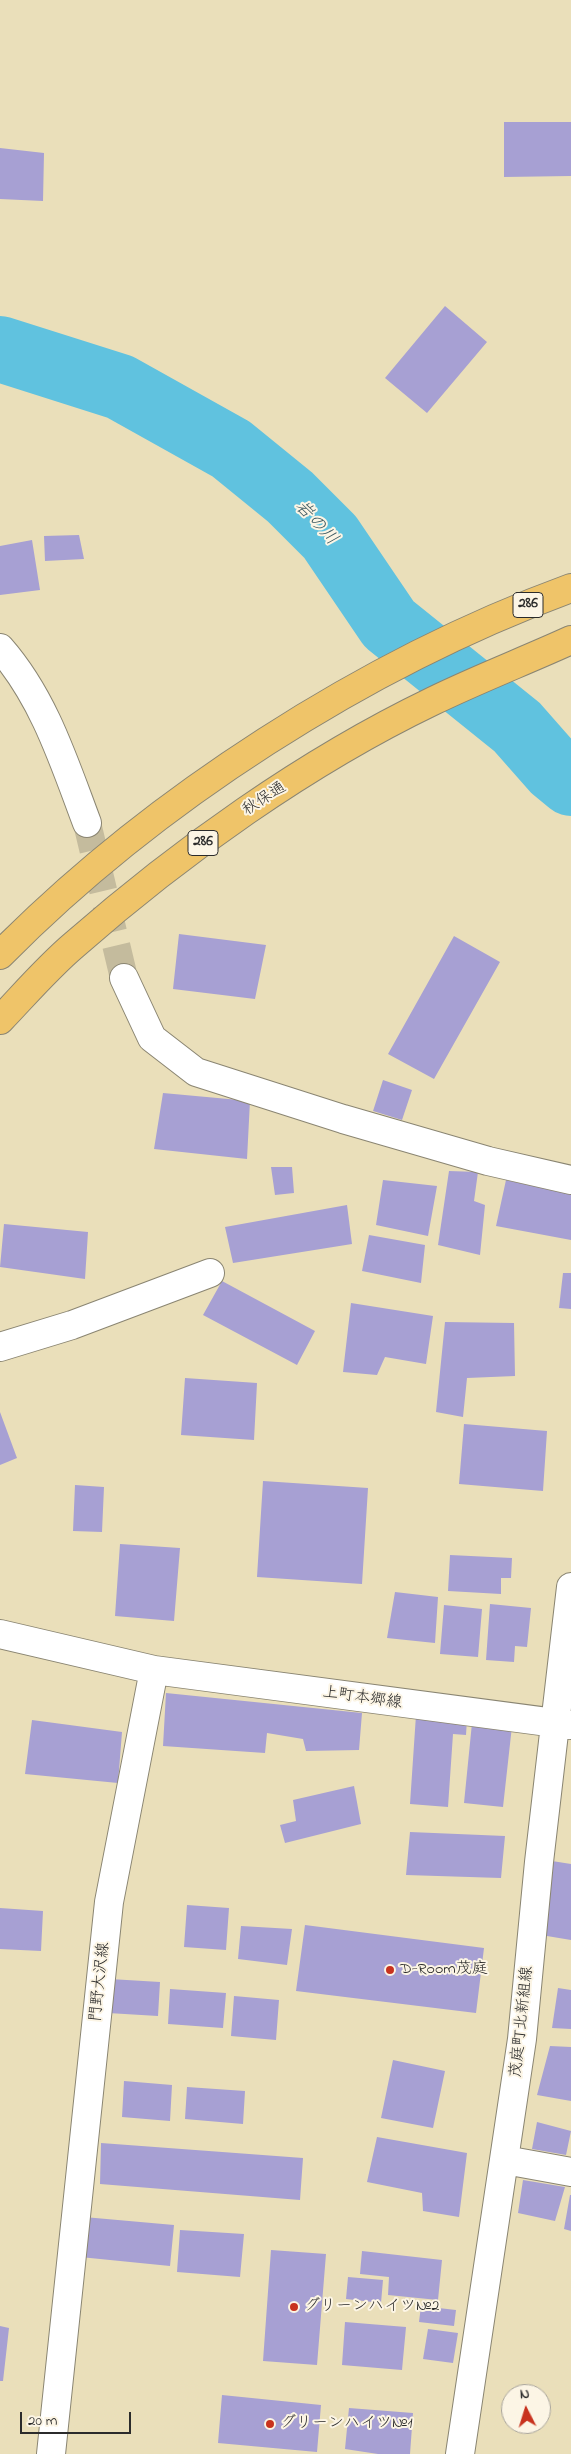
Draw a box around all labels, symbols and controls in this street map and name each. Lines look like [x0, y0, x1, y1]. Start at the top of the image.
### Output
water label: 岩の川 [289, 497, 341, 551]
road number: 286 [513, 592, 543, 618]
street label: 秋保通 [240, 779, 290, 821]
road number: 286 [188, 830, 218, 856]
street label: 上町本郷線 [321, 1684, 403, 1714]
street label: 門野大沢線 [87, 1941, 115, 2023]
place label: D-Room茂庭 [400, 1960, 488, 1980]
marker: D-Room茂庭 [384, 1964, 396, 1976]
street label: 茂庭町北新組線 [508, 1965, 538, 2079]
place label: グリーンハイツ№2 [304, 2297, 440, 2317]
marker: グリーンハイツ№2 [288, 2301, 300, 2313]
north arrow [501, 2384, 551, 2434]
text: N [519, 2384, 530, 2405]
scale bar [22, 2402, 134, 2434]
text: 20 m [28, 2410, 57, 2432]
place label: グリーンハイツ№1 [280, 2414, 413, 2434]
marker: グリーンハイツ№1 [264, 2418, 276, 2430]

